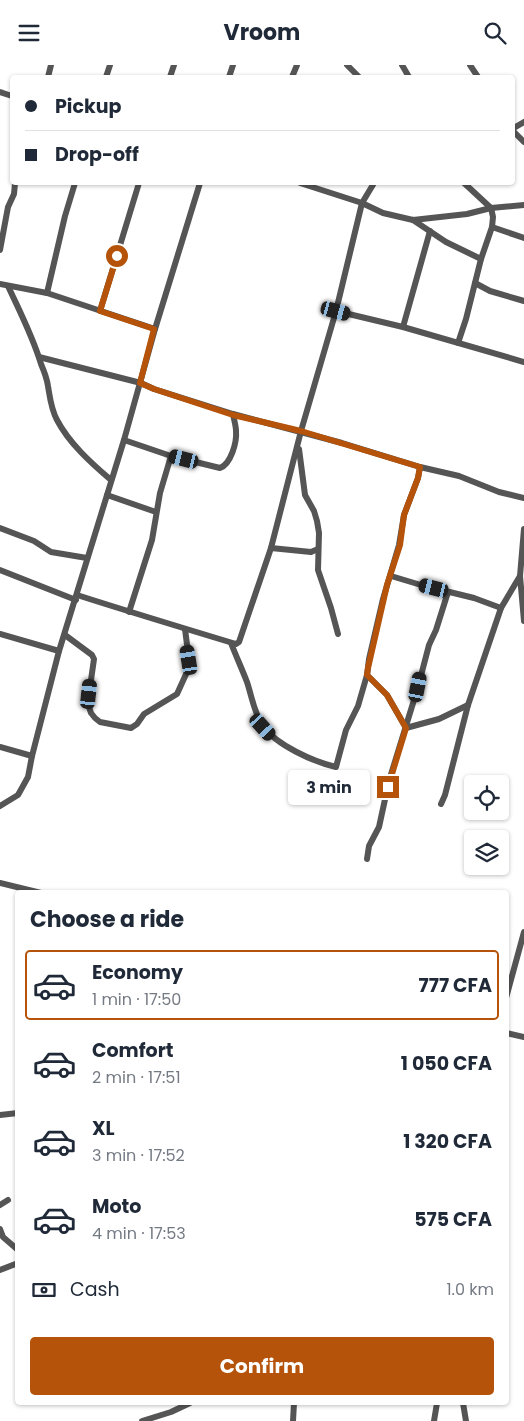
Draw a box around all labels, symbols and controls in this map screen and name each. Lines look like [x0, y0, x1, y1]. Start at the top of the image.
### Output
text: Vroom [224, 17, 300, 48]
icon: menu [15, 19, 43, 47]
icon: search [481, 19, 509, 47]
text: Pickup [55, 93, 121, 120]
text: Drop-off [55, 141, 139, 168]
route start [106, 245, 128, 267]
car [319, 300, 352, 322]
car [167, 448, 200, 470]
car [417, 577, 450, 599]
car [179, 644, 198, 676]
car [407, 671, 428, 703]
car [79, 678, 98, 710]
car [247, 711, 278, 743]
callout: 3 min [288, 769, 370, 805]
map controls [464, 775, 509, 875]
button: locate [464, 775, 509, 820]
text: 3 min [306, 776, 352, 799]
route end [377, 776, 399, 798]
button: layers [464, 830, 509, 875]
text: Choose a ride [30, 904, 184, 935]
text: Economy [92, 959, 183, 986]
icon: car [32, 963, 77, 1008]
text: 777 CFA [419, 972, 492, 999]
text: 1 min · 17:50 [92, 988, 181, 1011]
text: Comfort [92, 1037, 174, 1064]
icon: car [32, 1041, 77, 1086]
text: 1 050 CFA [401, 1050, 492, 1077]
text: 2 min · 17:51 [92, 1066, 181, 1089]
text: XL [92, 1115, 115, 1142]
icon: car [32, 1119, 77, 1164]
text: 1 320 CFA [403, 1128, 492, 1155]
text: 3 min · 17:52 [92, 1144, 185, 1167]
text: Moto [92, 1193, 141, 1220]
icon: car [32, 1197, 77, 1242]
text: 575 CFA [414, 1206, 492, 1233]
text: 4 min · 17:53 [92, 1222, 186, 1245]
icon: cash [30, 1276, 58, 1304]
text: Cash [70, 1276, 120, 1303]
text: 1.0 km [446, 1278, 494, 1301]
button: Confirm [30, 1337, 494, 1395]

